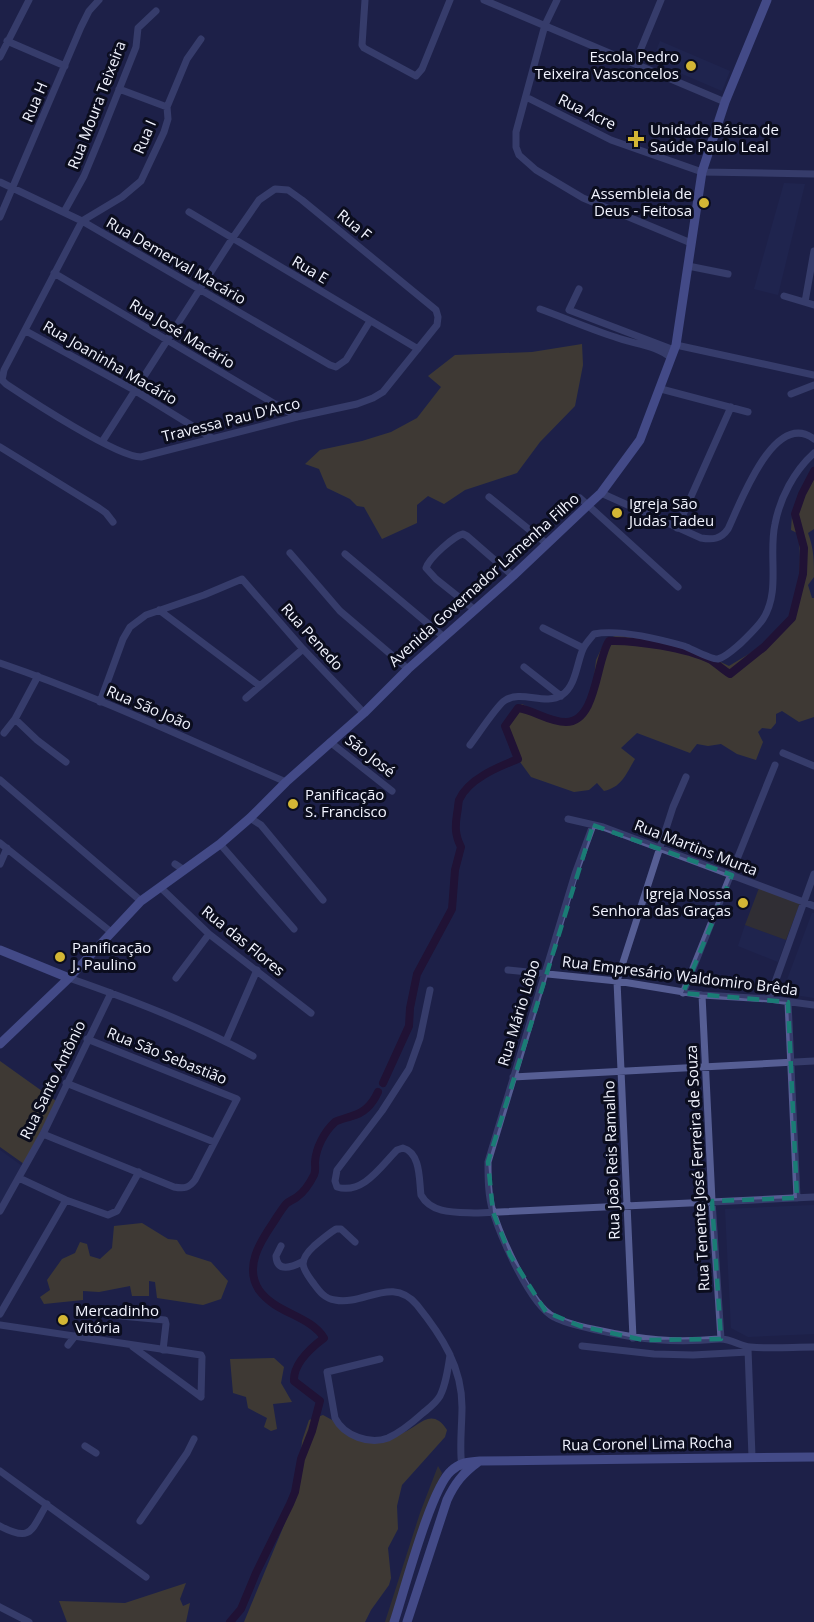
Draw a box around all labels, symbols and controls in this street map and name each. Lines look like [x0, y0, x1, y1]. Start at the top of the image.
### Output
street label: Rua Moura Teixeira [62, 38, 130, 172]
place label: Escola Pedro Teixeira Vasconcelos [535, 46, 679, 83]
marker: Escola Pedro Teixeira Vasconcelos [684, 59, 698, 73]
street label: Rua H [17, 78, 51, 125]
street label: Rua Acre [555, 89, 620, 134]
street label: Rua I [128, 117, 160, 157]
place label: Unidade Básica de Saúde Paulo Leal [650, 119, 779, 156]
marker: Unidade Básica de Saúde Paulo Leal [627, 130, 645, 148]
place label: Assembleia de Deus - Feitosa [591, 183, 692, 220]
marker: Assembleia de Deus - Feitosa [697, 196, 711, 210]
street label: Rua F [333, 204, 376, 244]
street label: Rua Demerval Macário [103, 212, 250, 308]
street label: Rua E [289, 251, 332, 288]
street label: Rua José Macário [126, 294, 239, 372]
street label: Rua Joaninha Macário [40, 315, 181, 409]
street label: Travessa Pau D'Arco [160, 392, 302, 446]
street label: Avenida Governador Lamenha Filho [384, 488, 583, 670]
place label: Igreja São Judas Tadeu [627, 493, 714, 530]
marker: Igreja São Judas Tadeu [610, 506, 624, 520]
street label: Rua Penedo [277, 598, 348, 674]
street label: Rua São João [104, 680, 195, 734]
street label: São José [342, 729, 400, 781]
place label: Panificação S. Francisco [305, 784, 387, 821]
marker: Panificação S. Francisco [286, 797, 300, 811]
street label: Rua Martins Murta [632, 814, 761, 880]
place label: Igreja Nossa Senhora das Graças [592, 883, 731, 920]
marker: Igreja Nossa Senhora das Graças [736, 896, 750, 910]
street label: Rua das Flores [198, 901, 289, 980]
place label: Panificação J. Paulino [70, 937, 151, 974]
marker: Panificação J. Paulino [53, 950, 67, 964]
street label: Rua Empresário Waldomiro Brêda [561, 951, 799, 999]
street label: Rua Mário Lôbo [492, 957, 544, 1068]
street label: Rua Santo Antônio [15, 1017, 90, 1142]
street label: Rua São Sebastião [104, 1022, 230, 1088]
street label: Rua Tenente José Ferreira de Souza [681, 1044, 713, 1292]
street label: Rua João Reis Ramalho [598, 1080, 624, 1240]
place label: Mercadinho Vitória [75, 1300, 159, 1337]
marker: Mercadinho Vitória [56, 1313, 70, 1327]
street label: Rua Coronel Lima Rocha [562, 1432, 732, 1454]

